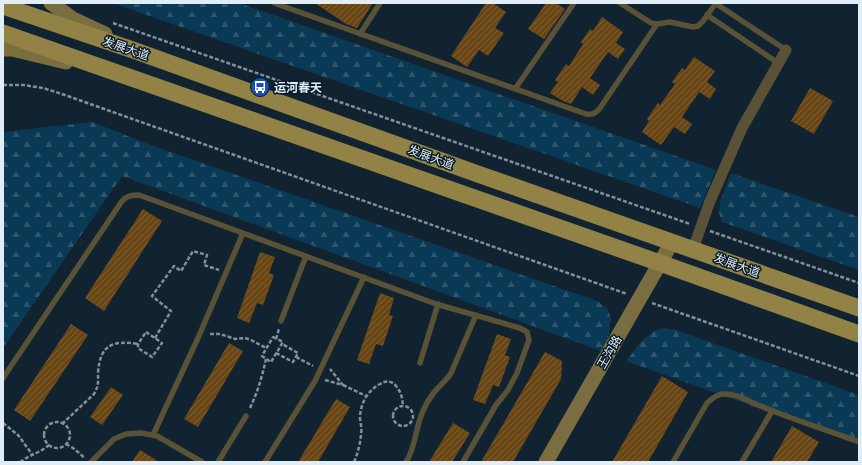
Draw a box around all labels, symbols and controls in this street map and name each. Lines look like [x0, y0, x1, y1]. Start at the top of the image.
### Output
street label: 发展大道 [101, 33, 151, 63]
bus stop icon: 运河春天 [249, 76, 271, 98]
place label: 运河春天 [274, 80, 322, 95]
street label: 发展大道 [406, 142, 456, 172]
street label: 发展大道 [712, 250, 762, 280]
street label: 王沟路 [594, 333, 624, 371]

